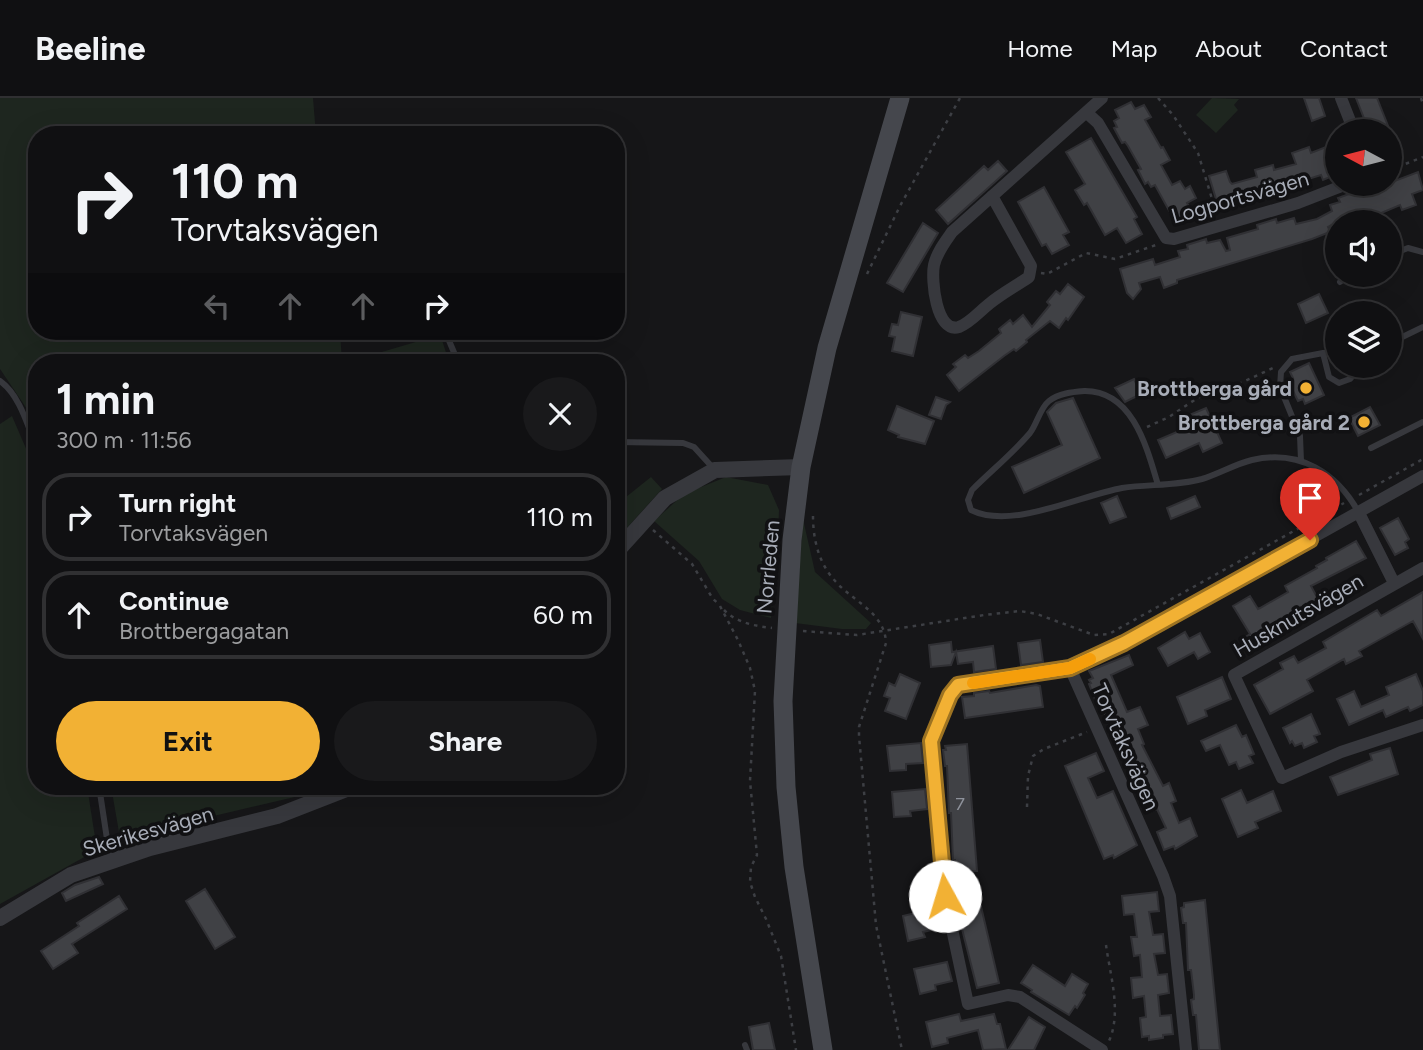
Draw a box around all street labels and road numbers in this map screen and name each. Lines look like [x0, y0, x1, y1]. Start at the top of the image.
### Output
street label: Logportsvägen [1168, 165, 1312, 229]
street label: Norrleden [751, 519, 785, 615]
street label: Husknutsvägen [1229, 568, 1367, 662]
street label: Torvtaksvägen [1087, 680, 1165, 814]
street label: Skerikesvägen [80, 800, 216, 862]

